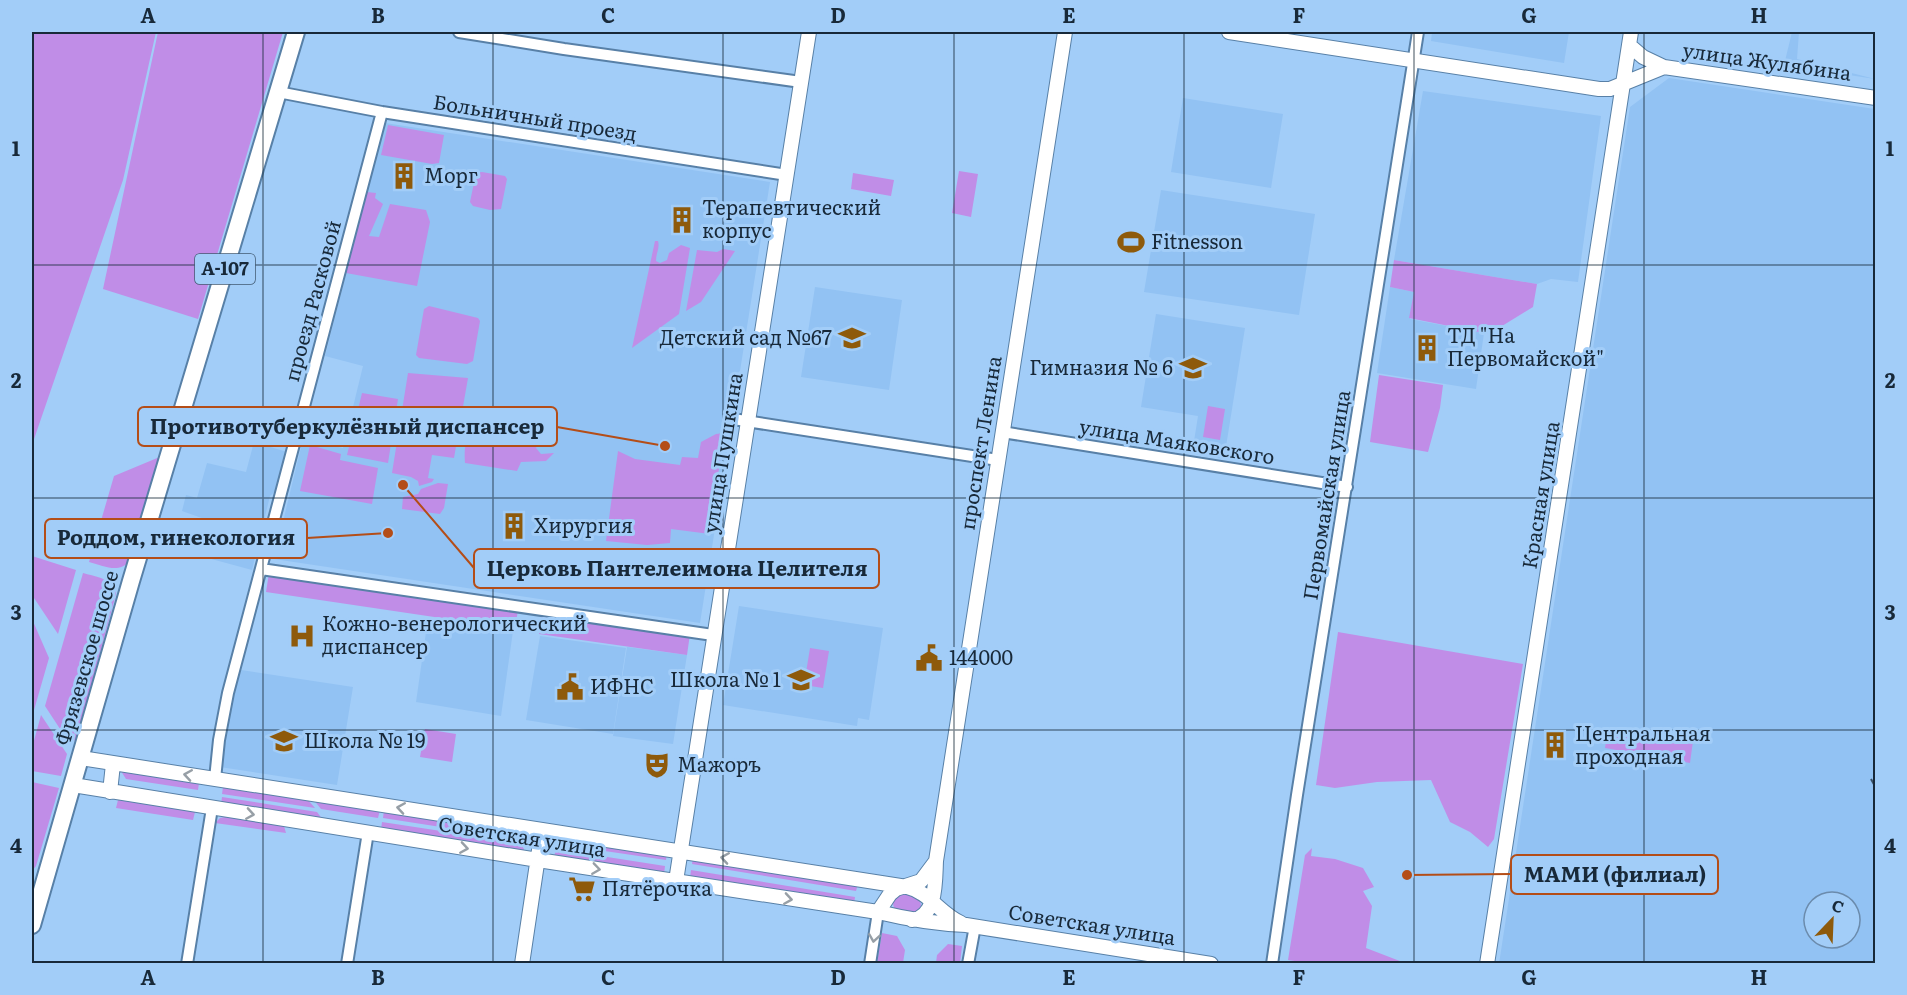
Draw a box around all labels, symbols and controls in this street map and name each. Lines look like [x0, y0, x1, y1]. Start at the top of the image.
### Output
text: A [140, 0, 156, 29]
text: B [371, 0, 385, 29]
text: C [601, 0, 615, 29]
text: D [830, 0, 846, 29]
text: E [1062, 0, 1076, 29]
text: F [1293, 0, 1306, 29]
text: G [1521, 0, 1537, 29]
text: H [1751, 0, 1767, 29]
street label: улица Жулябина [1681, 33, 1854, 87]
street label: Больничный проезд [431, 85, 639, 147]
text: 1 [12, 132, 20, 162]
text: 1 [1886, 132, 1894, 162]
place label: Морг [424, 159, 478, 189]
building icon: Морг [389, 161, 419, 191]
place label: Терапевтический корпус [702, 191, 881, 244]
building icon: Терапевтический корпус [667, 205, 697, 235]
street label: проезд Расковой [275, 216, 347, 385]
place label: Fitnesson [1151, 225, 1243, 255]
sports icon: Fitnesson [1116, 227, 1146, 257]
road number: А-107 [195, 254, 255, 284]
place label: ТД "На Первомайской" [1447, 319, 1604, 372]
place label: Детский сад №67 [660, 321, 832, 351]
school or university icon: Детский сад №67 [837, 323, 867, 353]
building icon: ТД "На Первомайской" [1412, 333, 1442, 363]
place label: Гимназия № 6 [1029, 351, 1173, 381]
street label: проспект Ленина [950, 353, 1008, 532]
school or university icon: Гимназия № 6 [1178, 353, 1208, 383]
text: 2 [11, 364, 22, 394]
text: 2 [1885, 364, 1896, 394]
street label: улица Пушкина [693, 370, 749, 535]
street label: Первомайская улица [1294, 387, 1356, 602]
callout: Противотуберкулёзный диспансер [138, 407, 557, 446]
text: Противотуберкулёзный диспансер [150, 409, 544, 440]
street label: улица Маяковского [1077, 410, 1277, 470]
street label: Красная улица [1513, 418, 1566, 571]
place label: Хирургия [534, 509, 633, 539]
building icon: Хирургия [499, 511, 529, 541]
callout: Роддом, гинекология [45, 519, 307, 558]
text: Роддом, гинекология [57, 520, 295, 551]
callout: Церковь Пантелеимона Целителя [474, 549, 879, 588]
text: Церковь Пантелеимона Целителя [486, 551, 868, 582]
street label: Фрязевское шоссе [46, 566, 124, 749]
text: 3 [10, 596, 22, 626]
text: 3 [1884, 596, 1896, 626]
place label: Кожно-венерологический диспансер [322, 607, 587, 660]
hospital icon: Кожно-венерологический диспансер [287, 621, 317, 651]
place label: 144000 [949, 641, 1013, 671]
public building icon: 144000 [914, 643, 944, 673]
place label: Школа № 1 [670, 663, 781, 693]
school or university icon: Школа № 1 [786, 665, 816, 695]
place label: ИФНС [590, 670, 654, 700]
public building icon: ИФНС [555, 672, 585, 702]
place label: Центральная проходная [1575, 717, 1711, 770]
place label: Школа № 19 [304, 724, 425, 754]
school or university icon: Школа № 19 [269, 726, 299, 756]
building icon: Центральная проходная [1540, 730, 1570, 760]
place label: Мажоръ [677, 748, 761, 778]
theatre icon: Мажоръ [642, 750, 672, 780]
one-way arrow [183, 770, 193, 782]
one-way arrow [397, 802, 406, 814]
street label: Советская улица [437, 807, 608, 863]
one-way arrow [246, 808, 255, 820]
text: 4 [10, 829, 22, 859]
text: 4 [1884, 829, 1896, 859]
one-way arrow [458, 841, 468, 854]
one-way arrow [720, 852, 730, 865]
callout: МАМИ (филиал) [1511, 855, 1718, 894]
text: МАМИ (филиал) [1524, 857, 1706, 888]
one-way arrow [591, 862, 600, 874]
place label: Пятёрочка [602, 872, 712, 902]
supermarket icon: Пятёрочка [567, 874, 597, 904]
north arrow [1802, 890, 1862, 950]
one-way arrow [784, 892, 793, 904]
text: С [1828, 892, 1848, 919]
street label: Советская улица [1007, 895, 1178, 951]
one-way arrow [868, 933, 880, 943]
text: A [140, 961, 156, 991]
text: B [371, 961, 385, 991]
text: C [601, 961, 615, 991]
text: D [830, 961, 846, 991]
text: E [1062, 961, 1076, 991]
text: F [1293, 961, 1306, 991]
text: G [1521, 961, 1537, 991]
text: H [1751, 961, 1767, 991]

